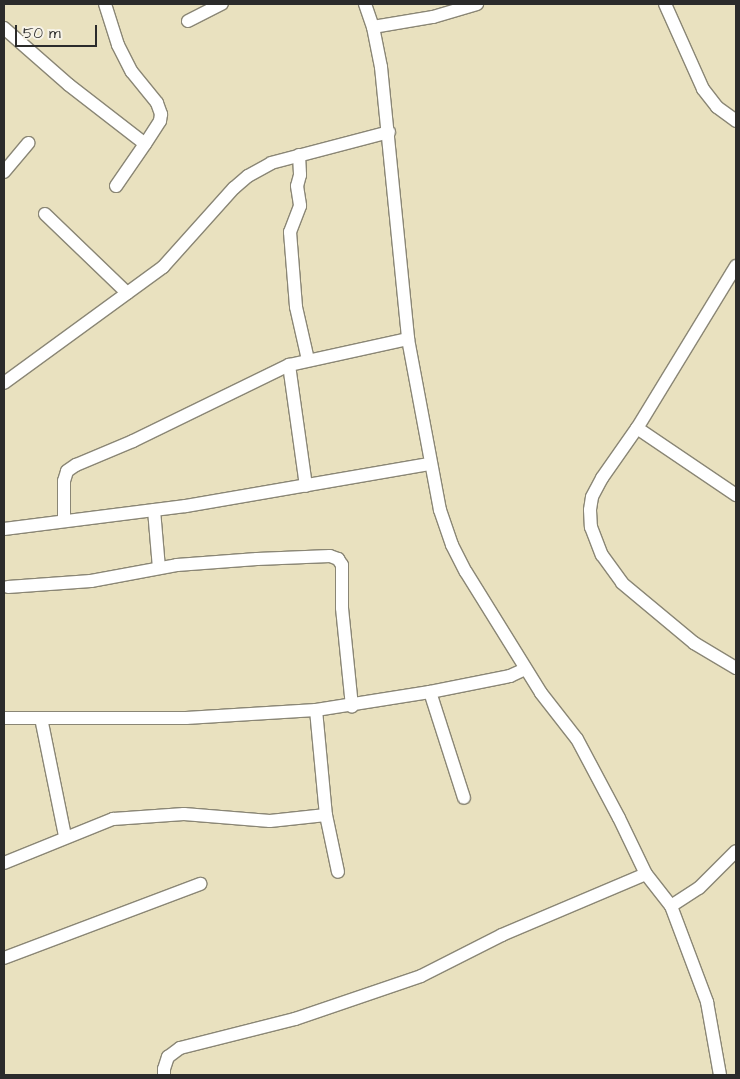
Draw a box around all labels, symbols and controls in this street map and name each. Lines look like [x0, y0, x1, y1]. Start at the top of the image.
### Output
scale bar [18, 15, 100, 47]
text: 50 m [23, 23, 61, 44]

